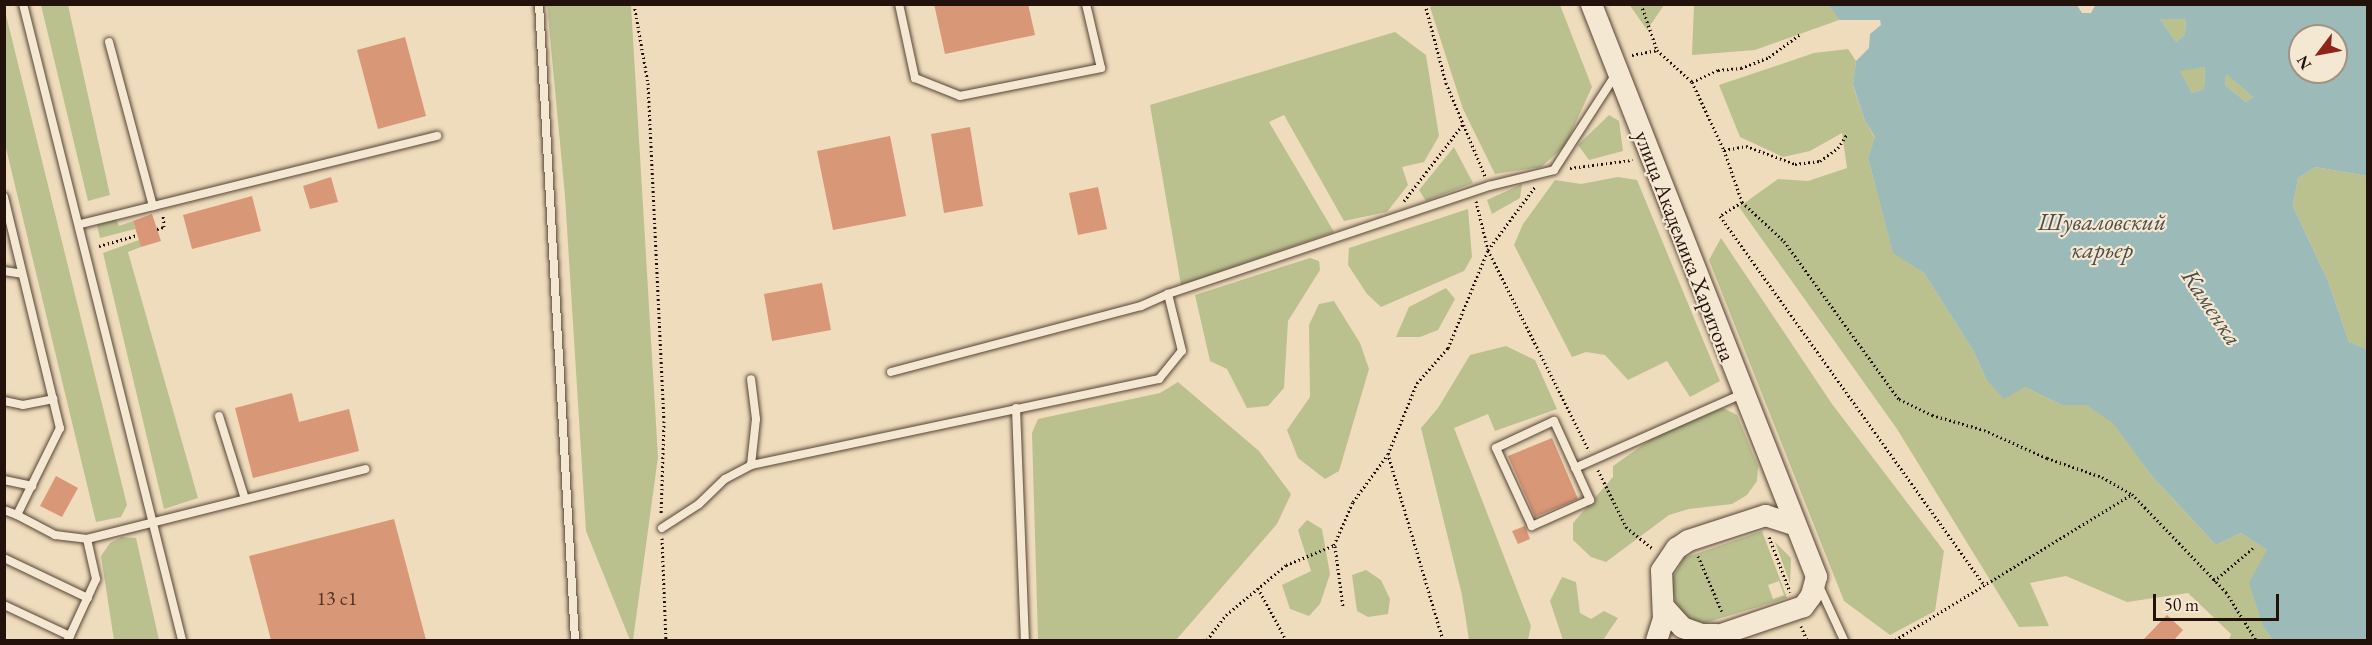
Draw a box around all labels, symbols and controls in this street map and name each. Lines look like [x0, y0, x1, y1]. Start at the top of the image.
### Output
north arrow [2288, 24, 2348, 84]
text: N [2292, 52, 2316, 74]
street label: улица Академика Харитона [1629, 127, 1741, 365]
water label: Шуваловский карьер [2038, 208, 2166, 264]
water label: Каменка [2176, 263, 2248, 351]
scale bar [2156, 582, 2282, 620]
house number: 13 с1 [317, 586, 357, 610]
text: 50 m [2164, 593, 2199, 616]

